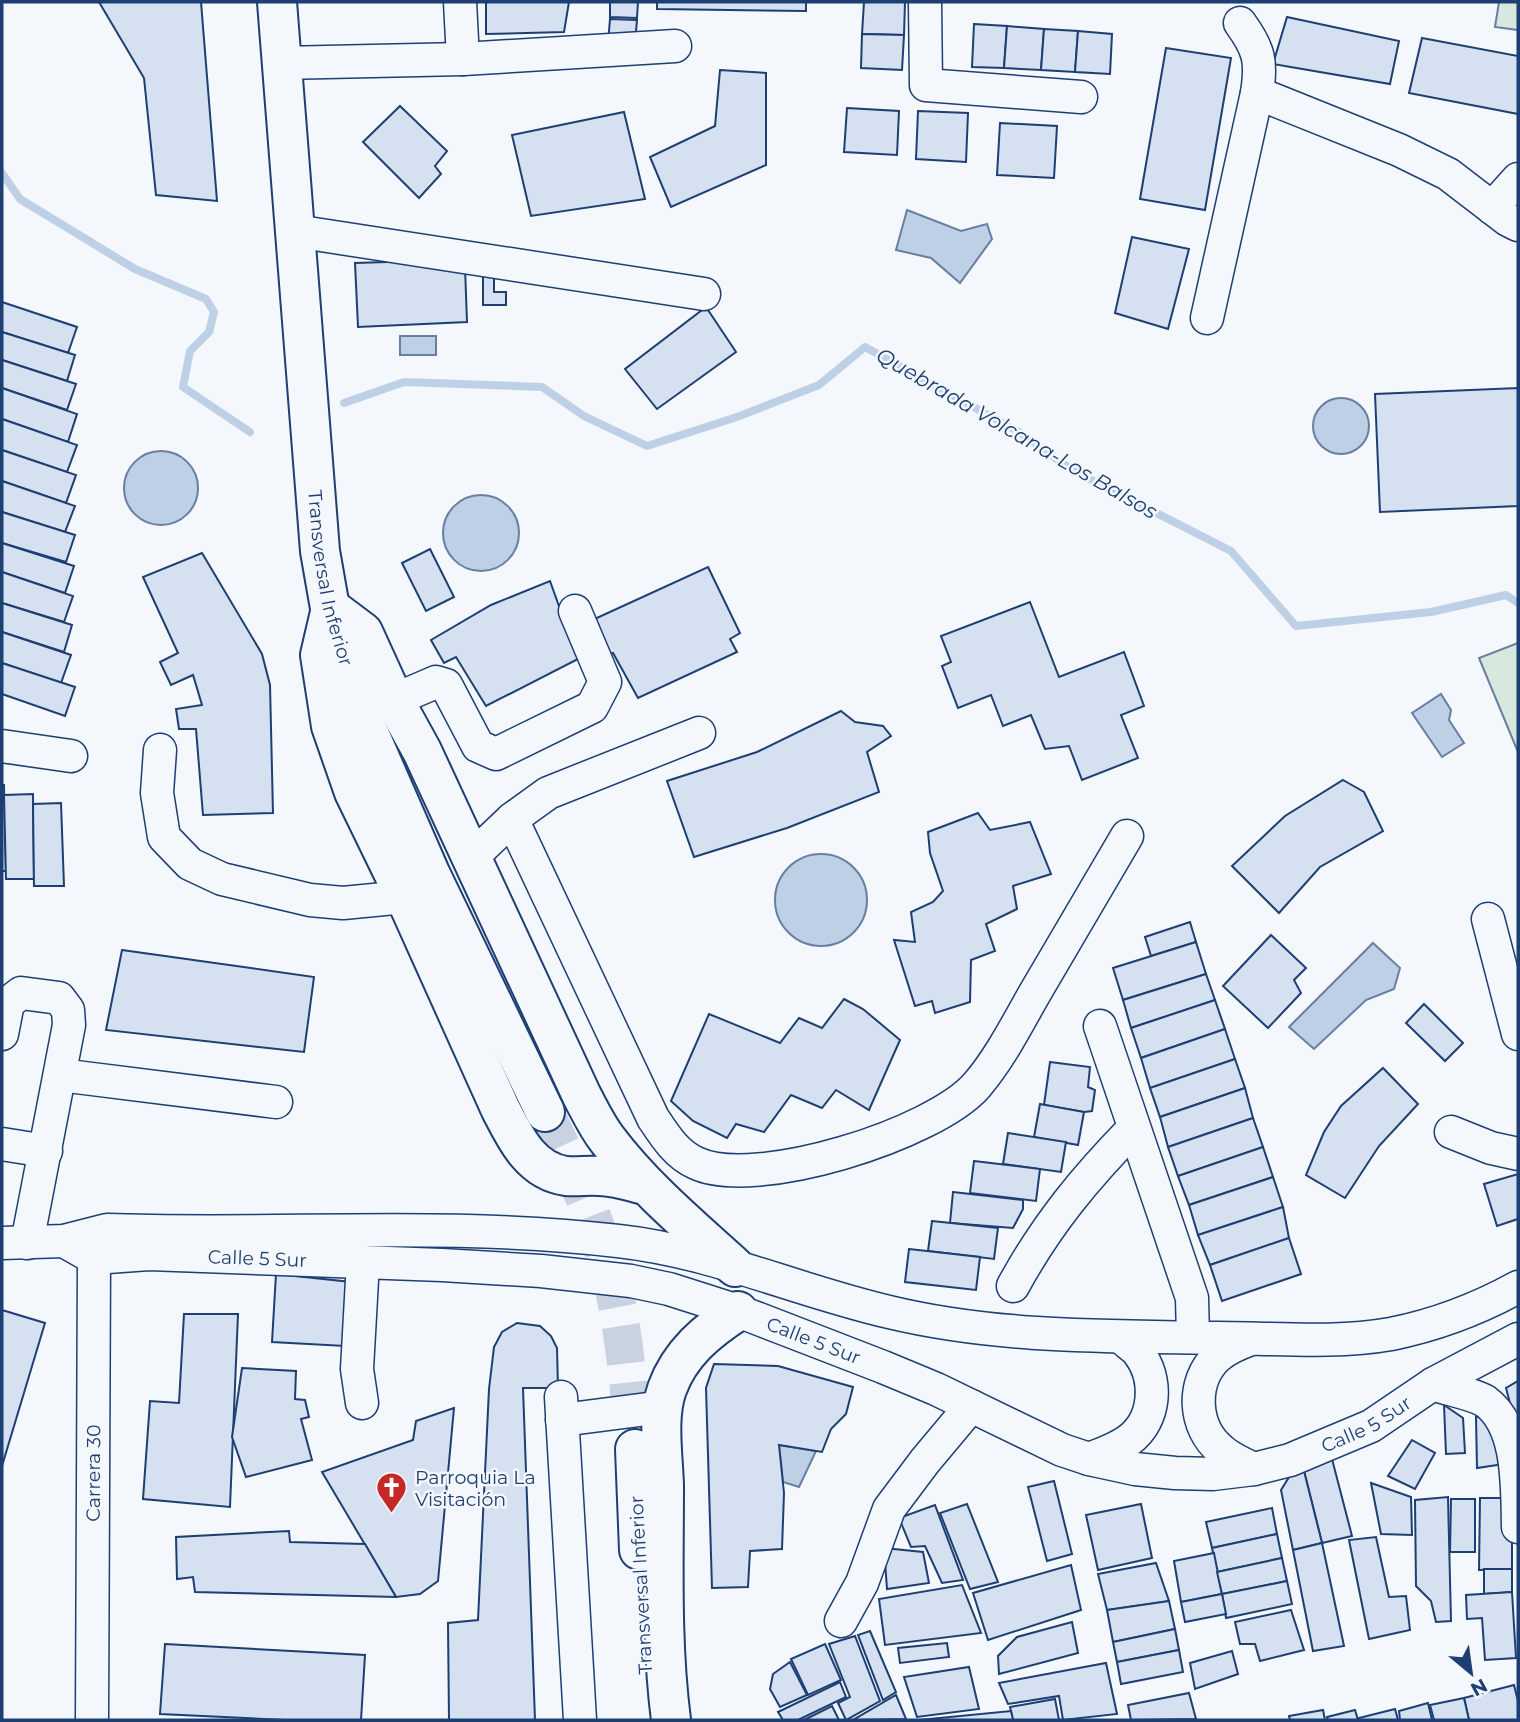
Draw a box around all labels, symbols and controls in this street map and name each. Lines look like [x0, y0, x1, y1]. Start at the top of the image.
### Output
water label: Quebrada Volcana-Los Balsos [872, 342, 1162, 524]
street label: Transversal Inferior [304, 489, 358, 669]
street label: Calle 5 Sur [207, 1245, 307, 1271]
street label: Calle 5 Sur [763, 1312, 864, 1369]
street label: Calle 5 Sur [1317, 1391, 1415, 1457]
street label: Carrera 30 [81, 1424, 105, 1522]
place label: Parroquia La Visitación [415, 1466, 536, 1511]
church icon: Parroquia La Visitación [375, 1471, 409, 1515]
street label: Transversal Inferior [625, 1495, 657, 1675]
north arrow [1436, 1638, 1506, 1708]
text: N [1467, 1674, 1491, 1701]

